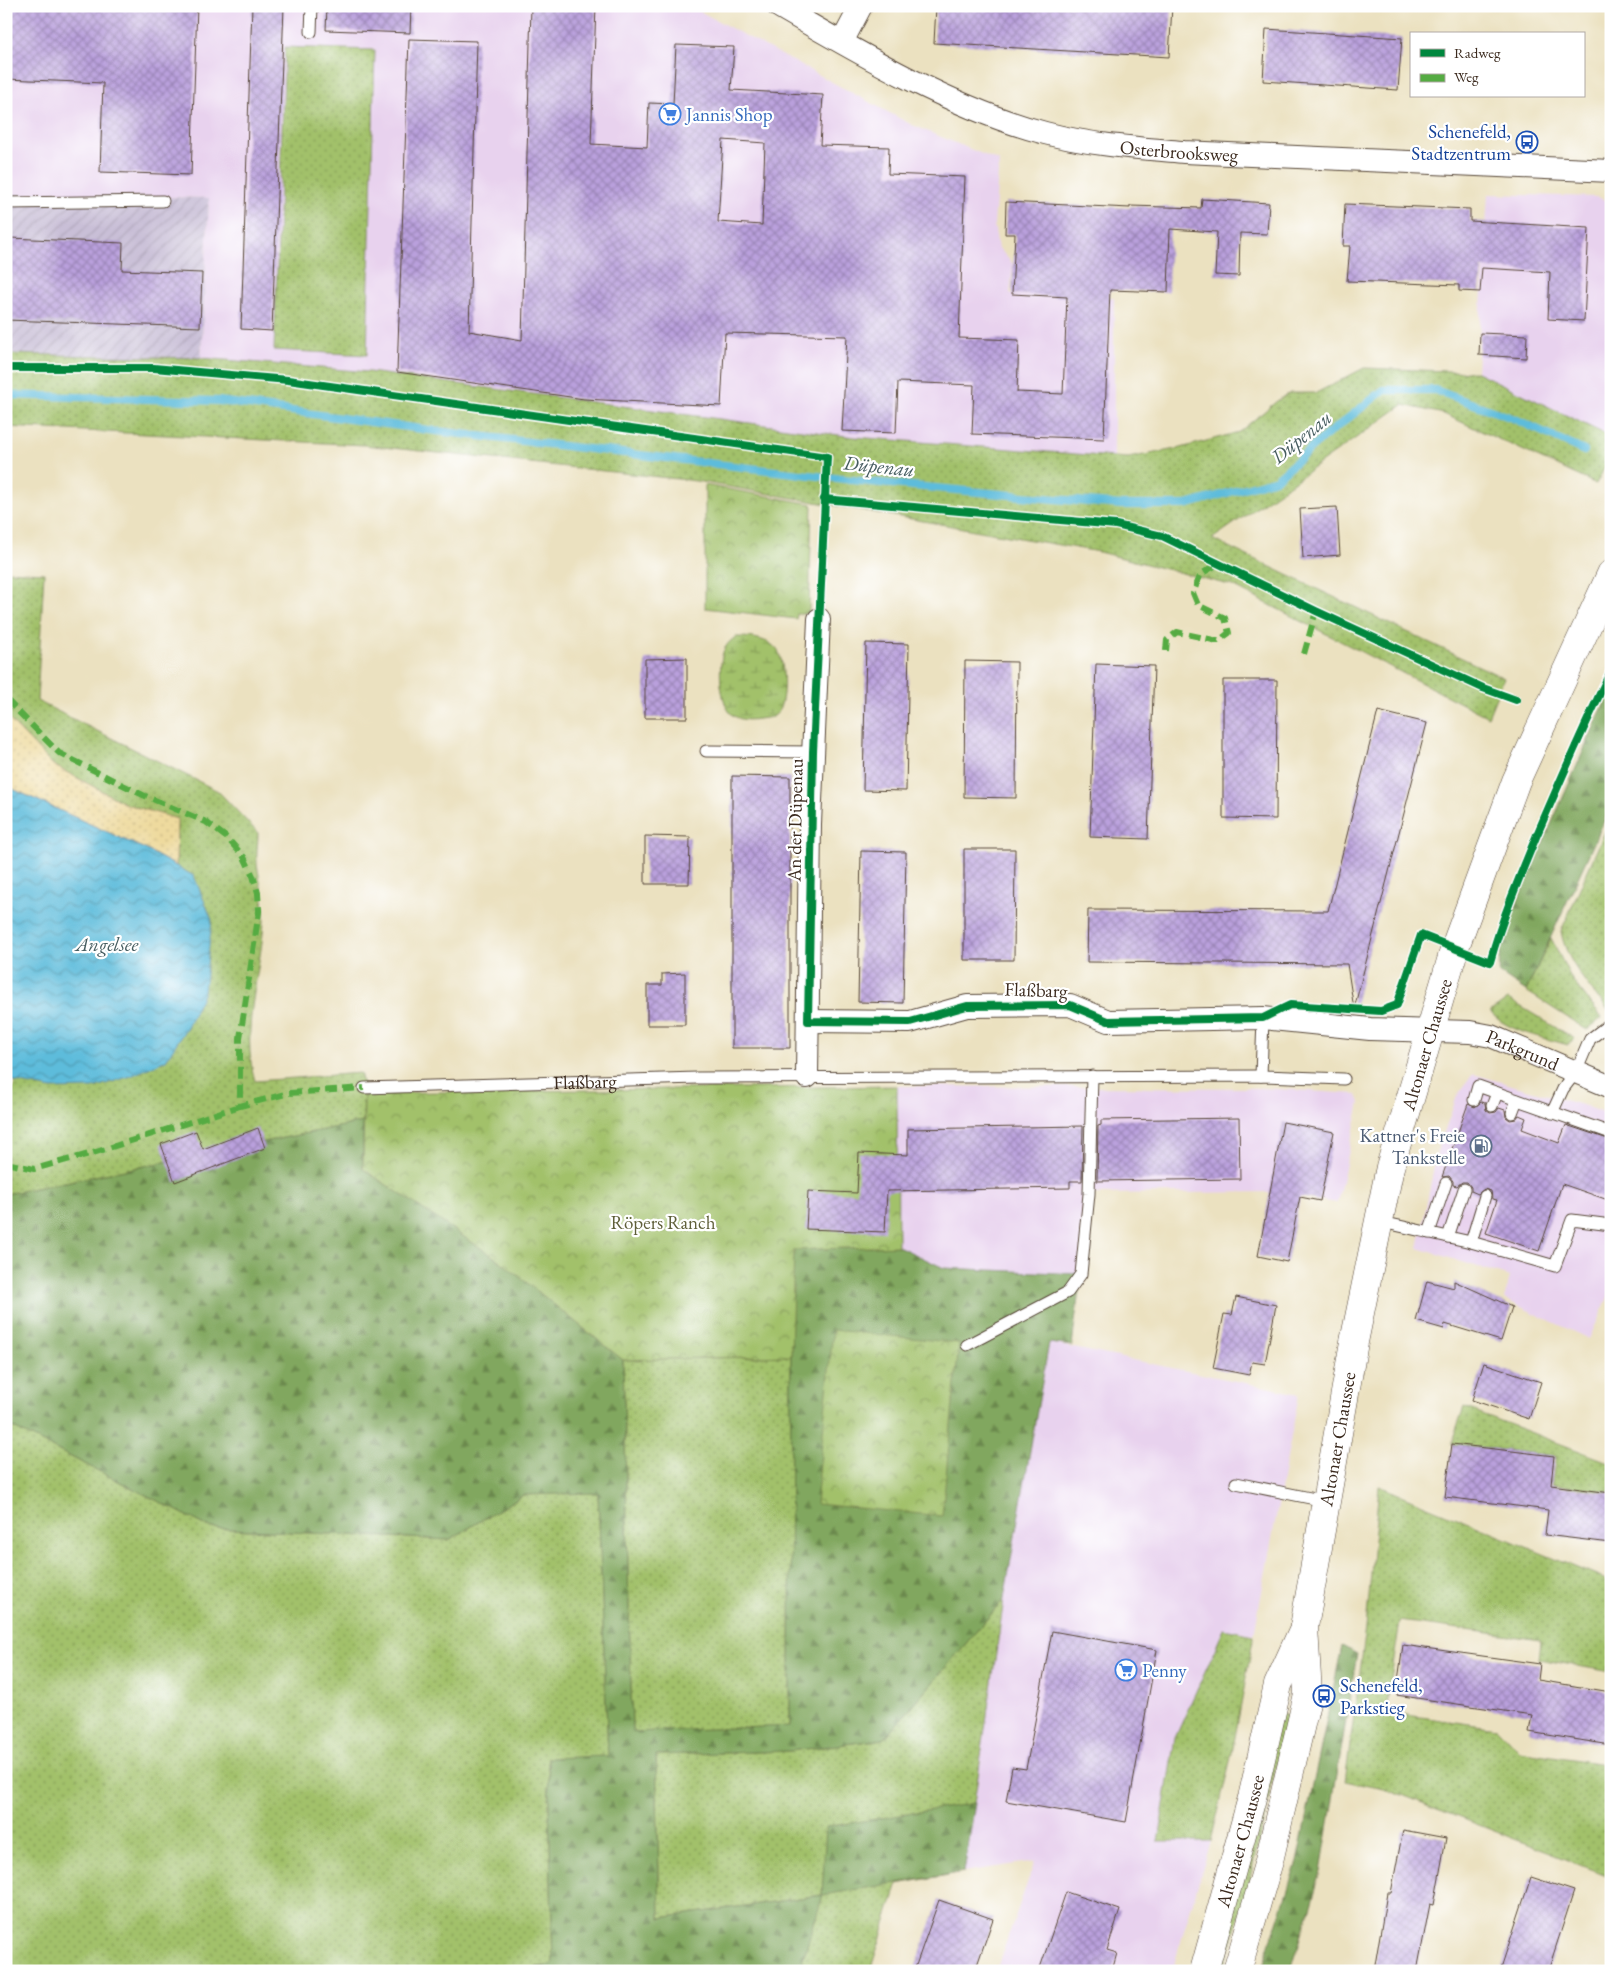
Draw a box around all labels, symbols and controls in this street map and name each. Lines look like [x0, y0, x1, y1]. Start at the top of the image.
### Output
legend [1410, 32, 1584, 98]
text: Radweg [1454, 43, 1501, 62]
text: Weg [1454, 67, 1479, 86]
supermarket icon: Jannis Shop [658, 102, 682, 126]
place label: Jannis Shop [684, 102, 773, 127]
place label: Schenefeld, Stadtzentrum [1411, 119, 1511, 166]
bus stop icon: Schenefeld, Stadtzentrum [1515, 130, 1539, 154]
street label: Osterbrooksweg [1119, 134, 1239, 167]
water label: Düpenau [1265, 405, 1337, 470]
water label: Düpenau [841, 449, 916, 483]
street label: An der Düpenau [781, 758, 809, 883]
water label: Angelsee [74, 931, 139, 957]
street label: Flaßbarg [1004, 976, 1069, 1004]
street label: Altonaer Chaussee [1395, 976, 1457, 1114]
street label: Parkgrund [1483, 1023, 1563, 1076]
street label: Flaßbarg [553, 1068, 618, 1095]
place label: Kattner's Freie Tankstelle [1359, 1123, 1465, 1170]
fuel station icon: Kattner's Freie Tankstelle [1469, 1134, 1493, 1158]
park label: Röpers Ranch [610, 1210, 716, 1235]
street label: Altonaer Chaussee [1313, 1370, 1361, 1509]
supermarket icon: Penny [1114, 1658, 1138, 1682]
place label: Penny [1142, 1658, 1187, 1683]
place label: Schenefeld, Parkstieg [1340, 1673, 1423, 1720]
bus stop icon: Schenefeld, Parkstieg [1312, 1684, 1336, 1708]
street label: Altonaer Chaussee [1210, 1772, 1269, 1911]

